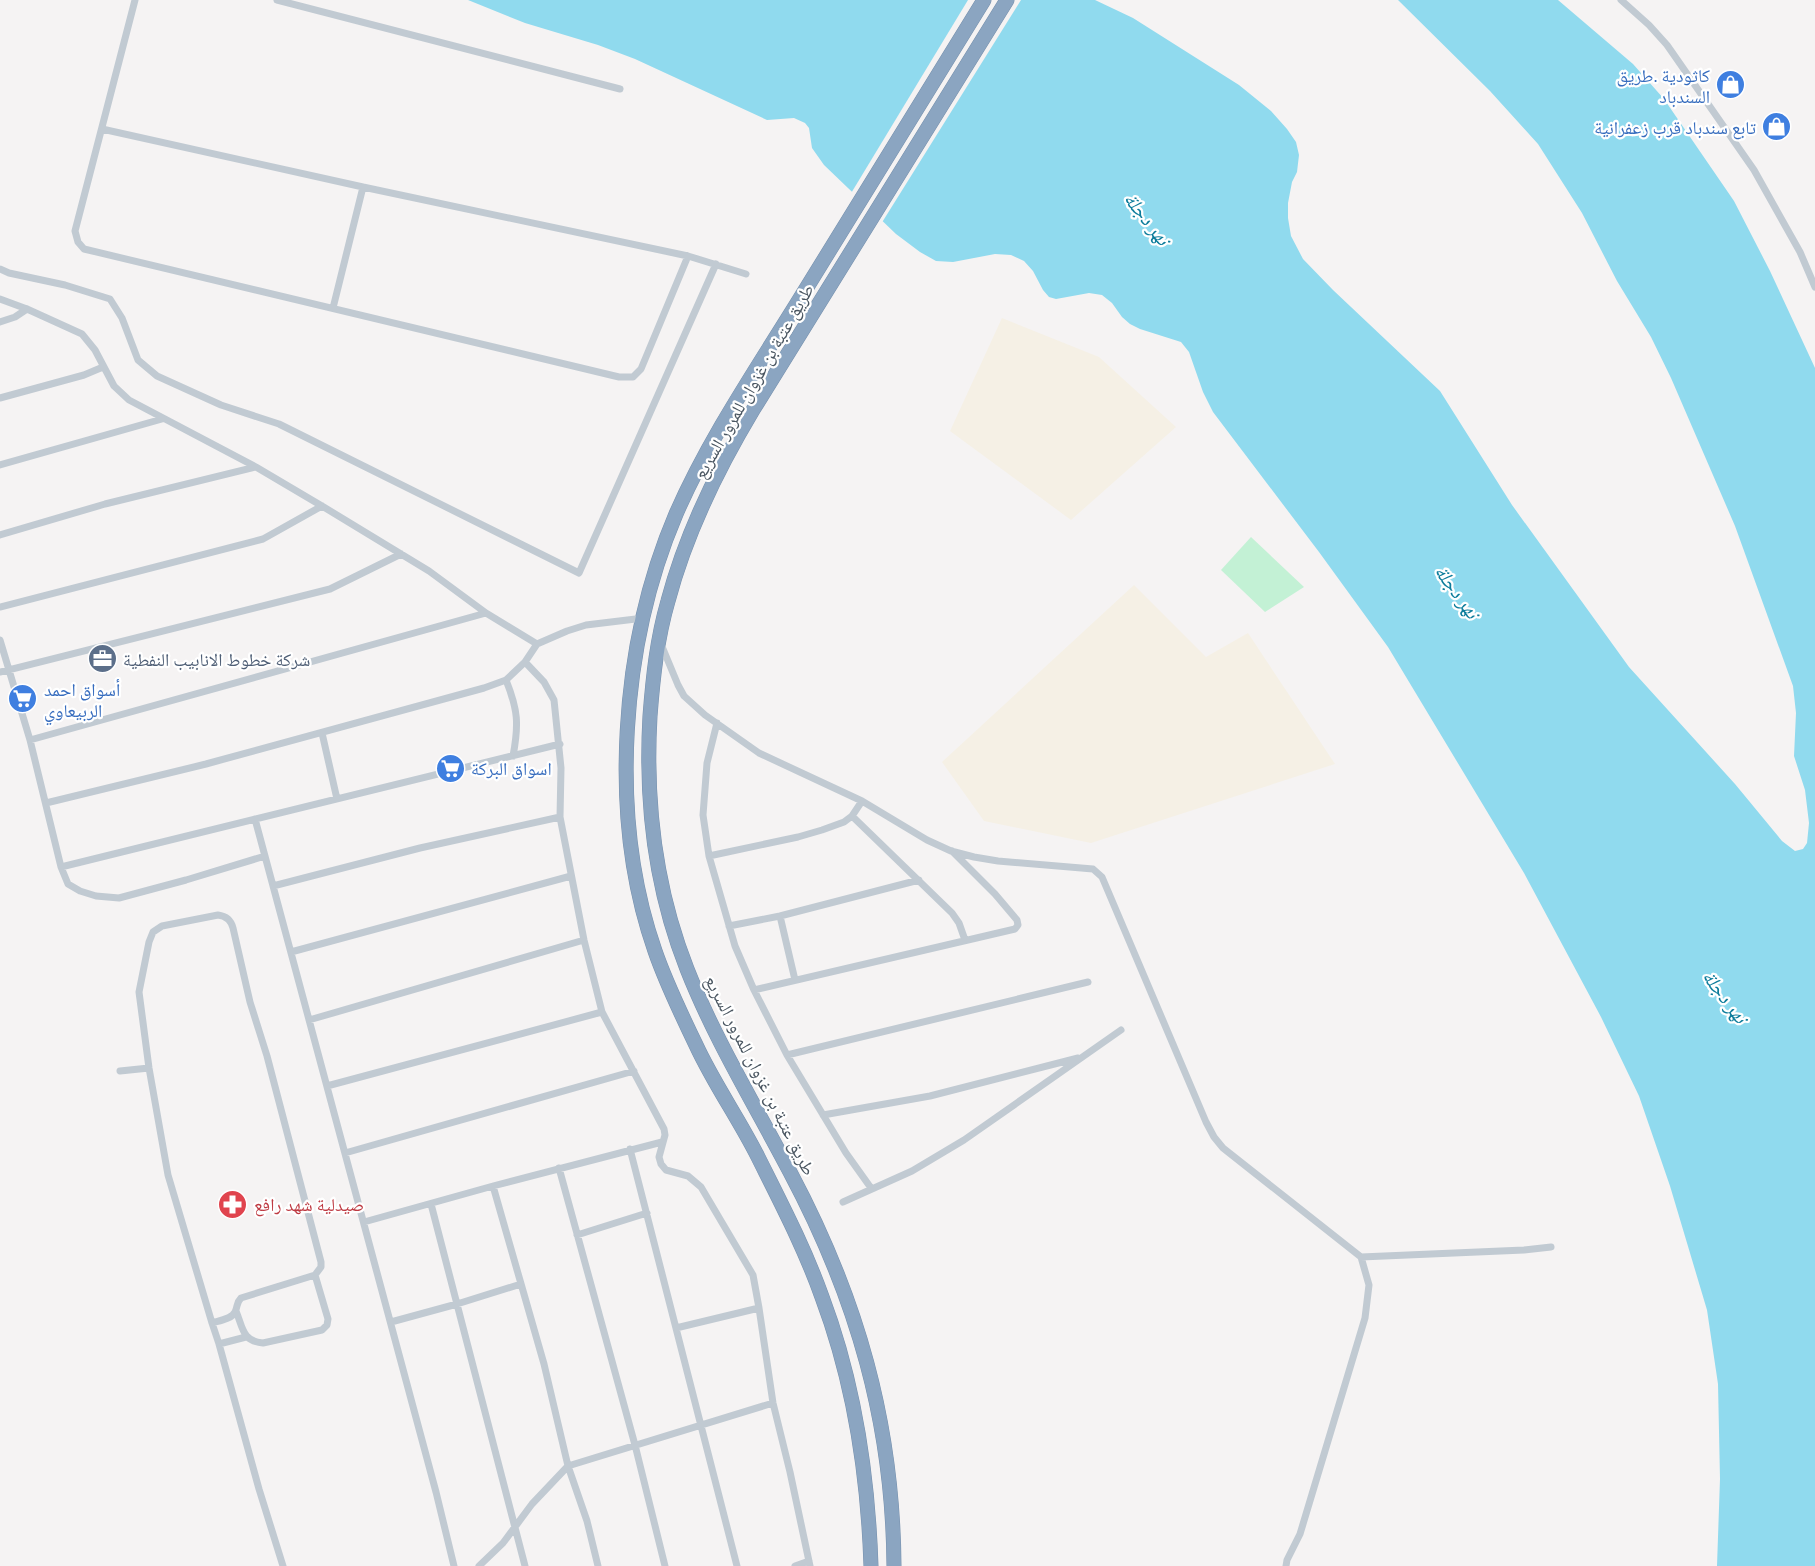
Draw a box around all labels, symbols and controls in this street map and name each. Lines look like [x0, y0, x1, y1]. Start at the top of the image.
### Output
place label: كاثودية .طريق السندباد [1617, 64, 1711, 108]
shop icon: كاثودية .طريق السندباد [1715, 69, 1747, 101]
shop icon: تابع سندباد قرب زعفرانية [1761, 111, 1793, 143]
place label: تابع سندباد قرب زعفرانية [1594, 116, 1756, 140]
water label: نهر دجلة [1119, 187, 1178, 252]
street label: طريق عتبة بن غزوان للمرور السريع [688, 280, 820, 483]
water label: نهر دجلة [1430, 559, 1487, 625]
office icon: شركة خطوط الانابيب النفطية [86, 643, 118, 675]
place label: شركة خطوط الانابيب النفطية [123, 648, 310, 671]
place label: أسواق احمد الربيعاوي [44, 678, 120, 726]
supermarket icon: أسواق احمد الربيعاوي [7, 683, 39, 715]
supermarket icon: اسواق البركة [434, 752, 466, 784]
place label: اسواق البركة [471, 757, 552, 780]
water label: نهر دجلة [1697, 965, 1756, 1030]
street label: طريق عتبة بن غزوان للمرور السريع [699, 971, 821, 1180]
pharmacy icon: صيدلية شهد رافع [217, 1188, 249, 1220]
place label: صيدلية شهد رافع [254, 1193, 364, 1217]

